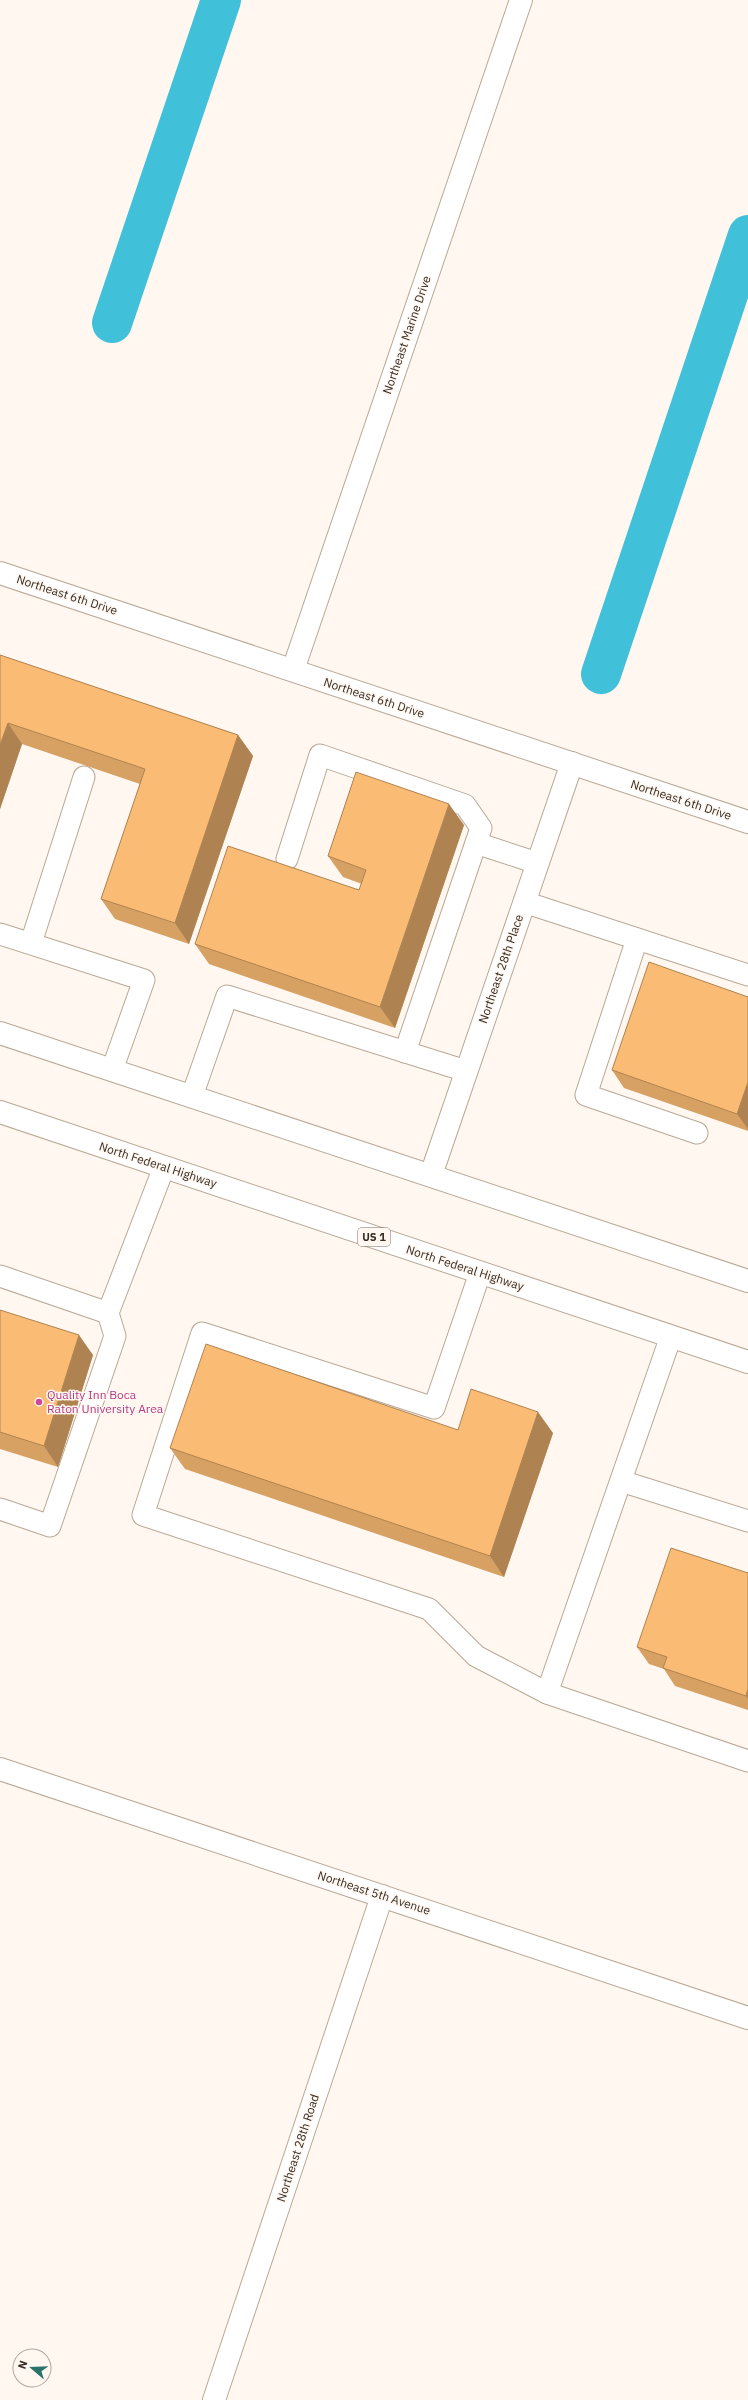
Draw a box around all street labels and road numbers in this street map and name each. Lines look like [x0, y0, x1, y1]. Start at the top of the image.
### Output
street label: Northeast Marine Drive [379, 273, 434, 396]
street label: Northeast 6th Drive [15, 571, 120, 618]
street label: Northeast 6th Drive [322, 674, 427, 721]
street label: Northeast 6th Drive [629, 776, 734, 823]
street label: Northeast 28th Place [475, 912, 526, 1025]
street label: North Federal Highway [97, 1138, 219, 1191]
road number: US 1 [358, 1228, 390, 1246]
street label: North Federal Highway [404, 1241, 526, 1294]
street label: Northeast 5th Avenue [316, 1867, 433, 1918]
street label: Northeast 28th Road [273, 2092, 322, 2204]

